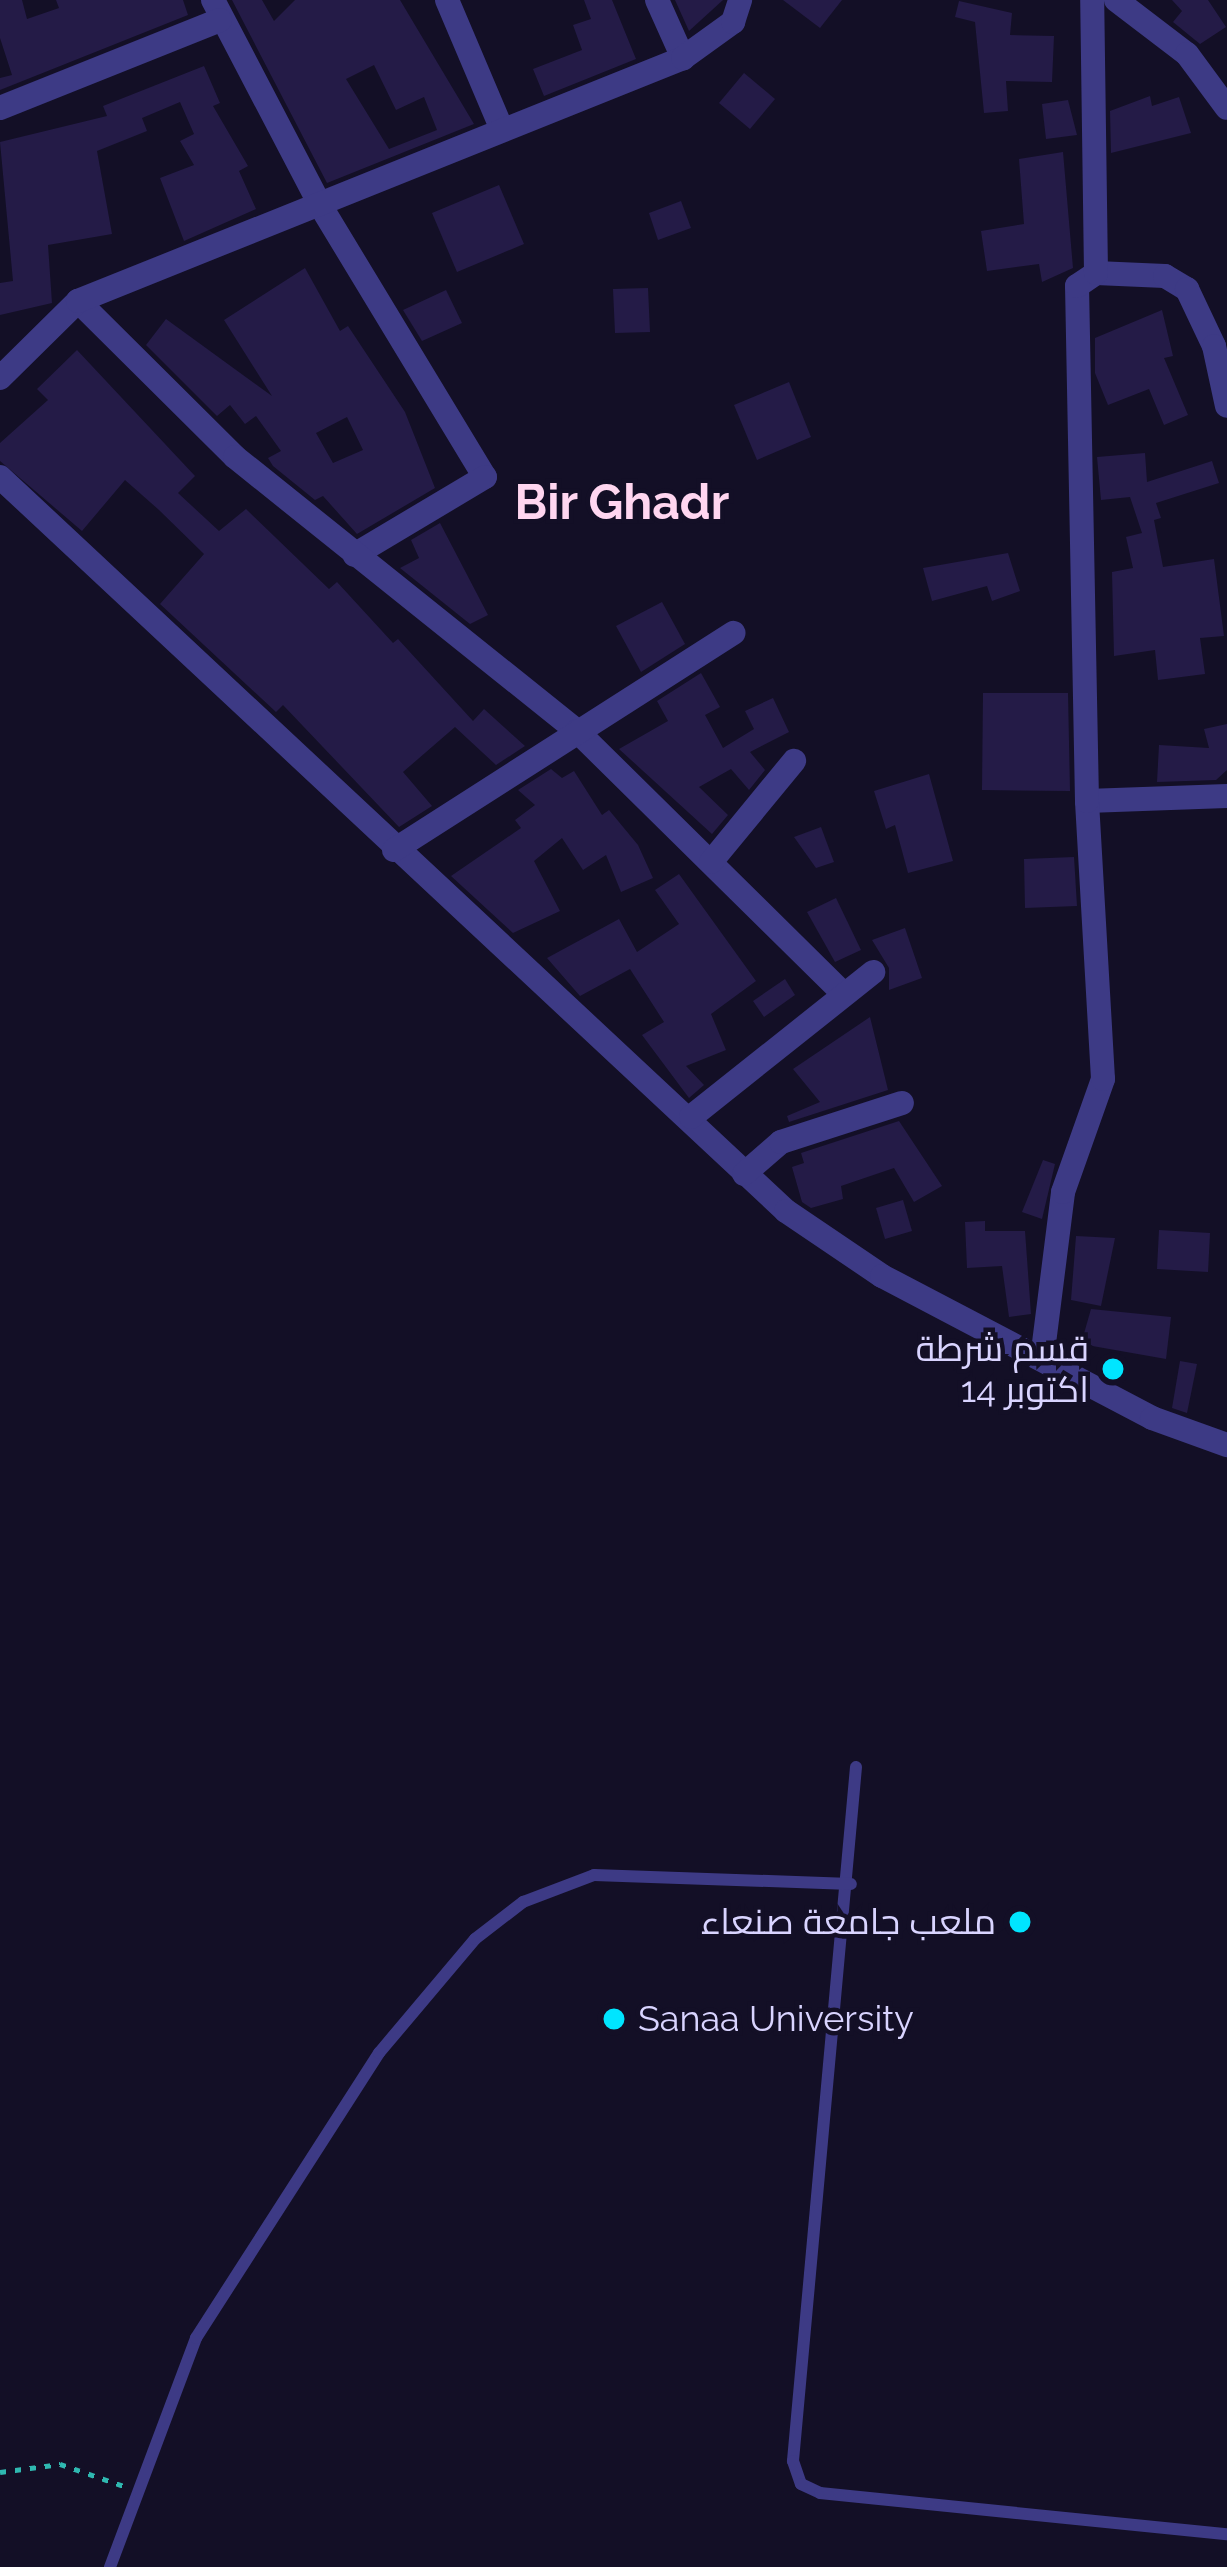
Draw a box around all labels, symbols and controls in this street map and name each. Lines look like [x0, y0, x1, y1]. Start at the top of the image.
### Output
district label: Bir Ghadr [514, 474, 730, 532]
place label: قسم شرطة 14 اكتوبر [916, 1326, 1089, 1411]
marker: قسم شرطة 14 اكتوبر [1100, 1356, 1126, 1382]
place label: ملعب جامعة صنعاء [701, 1900, 996, 1944]
marker: ملعب جامعة صنعاء [1007, 1909, 1033, 1935]
place label: Sanaa University [638, 1997, 914, 2041]
marker: Sanaa University [601, 2006, 627, 2032]

